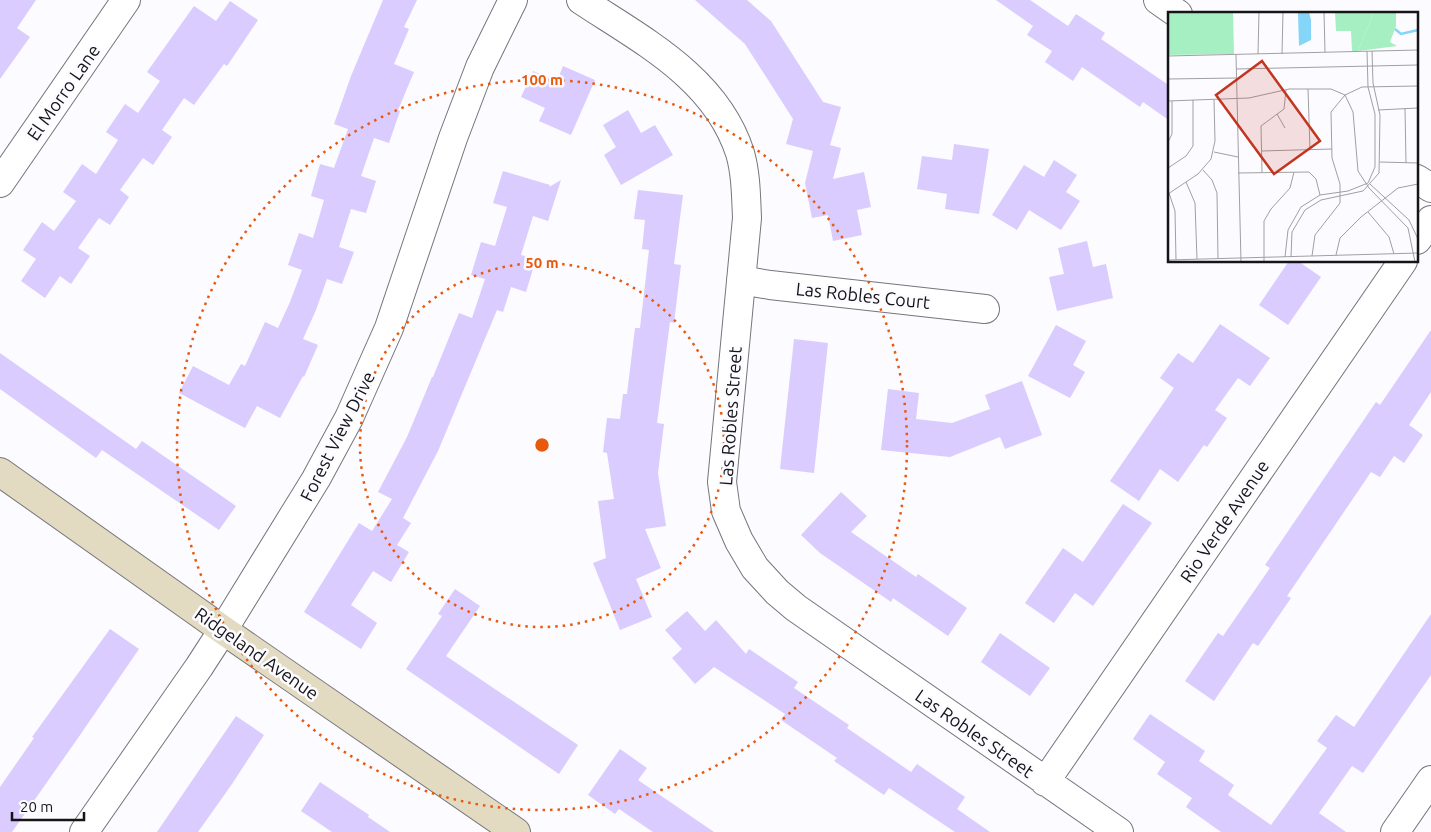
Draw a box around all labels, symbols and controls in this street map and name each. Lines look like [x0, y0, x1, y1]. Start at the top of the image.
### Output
inset map [1168, 12, 1418, 262]
street label: El Morro Lane [23, 40, 103, 144]
text: 100 m [521, 71, 563, 88]
text: 50 m [525, 254, 559, 271]
street label: Las Robles Court [795, 278, 931, 312]
street label: Las Robles Street [715, 346, 745, 486]
street label: Forest View Drive [296, 368, 378, 504]
centre of rings [533, 436, 551, 454]
street label: Rio Verde Avenue [1176, 456, 1272, 586]
street label: Ridgeland Avenue [191, 603, 323, 703]
street label: Las Robles Street [912, 685, 1038, 781]
scale bar [12, 790, 85, 822]
text: 20 m [20, 798, 53, 815]

